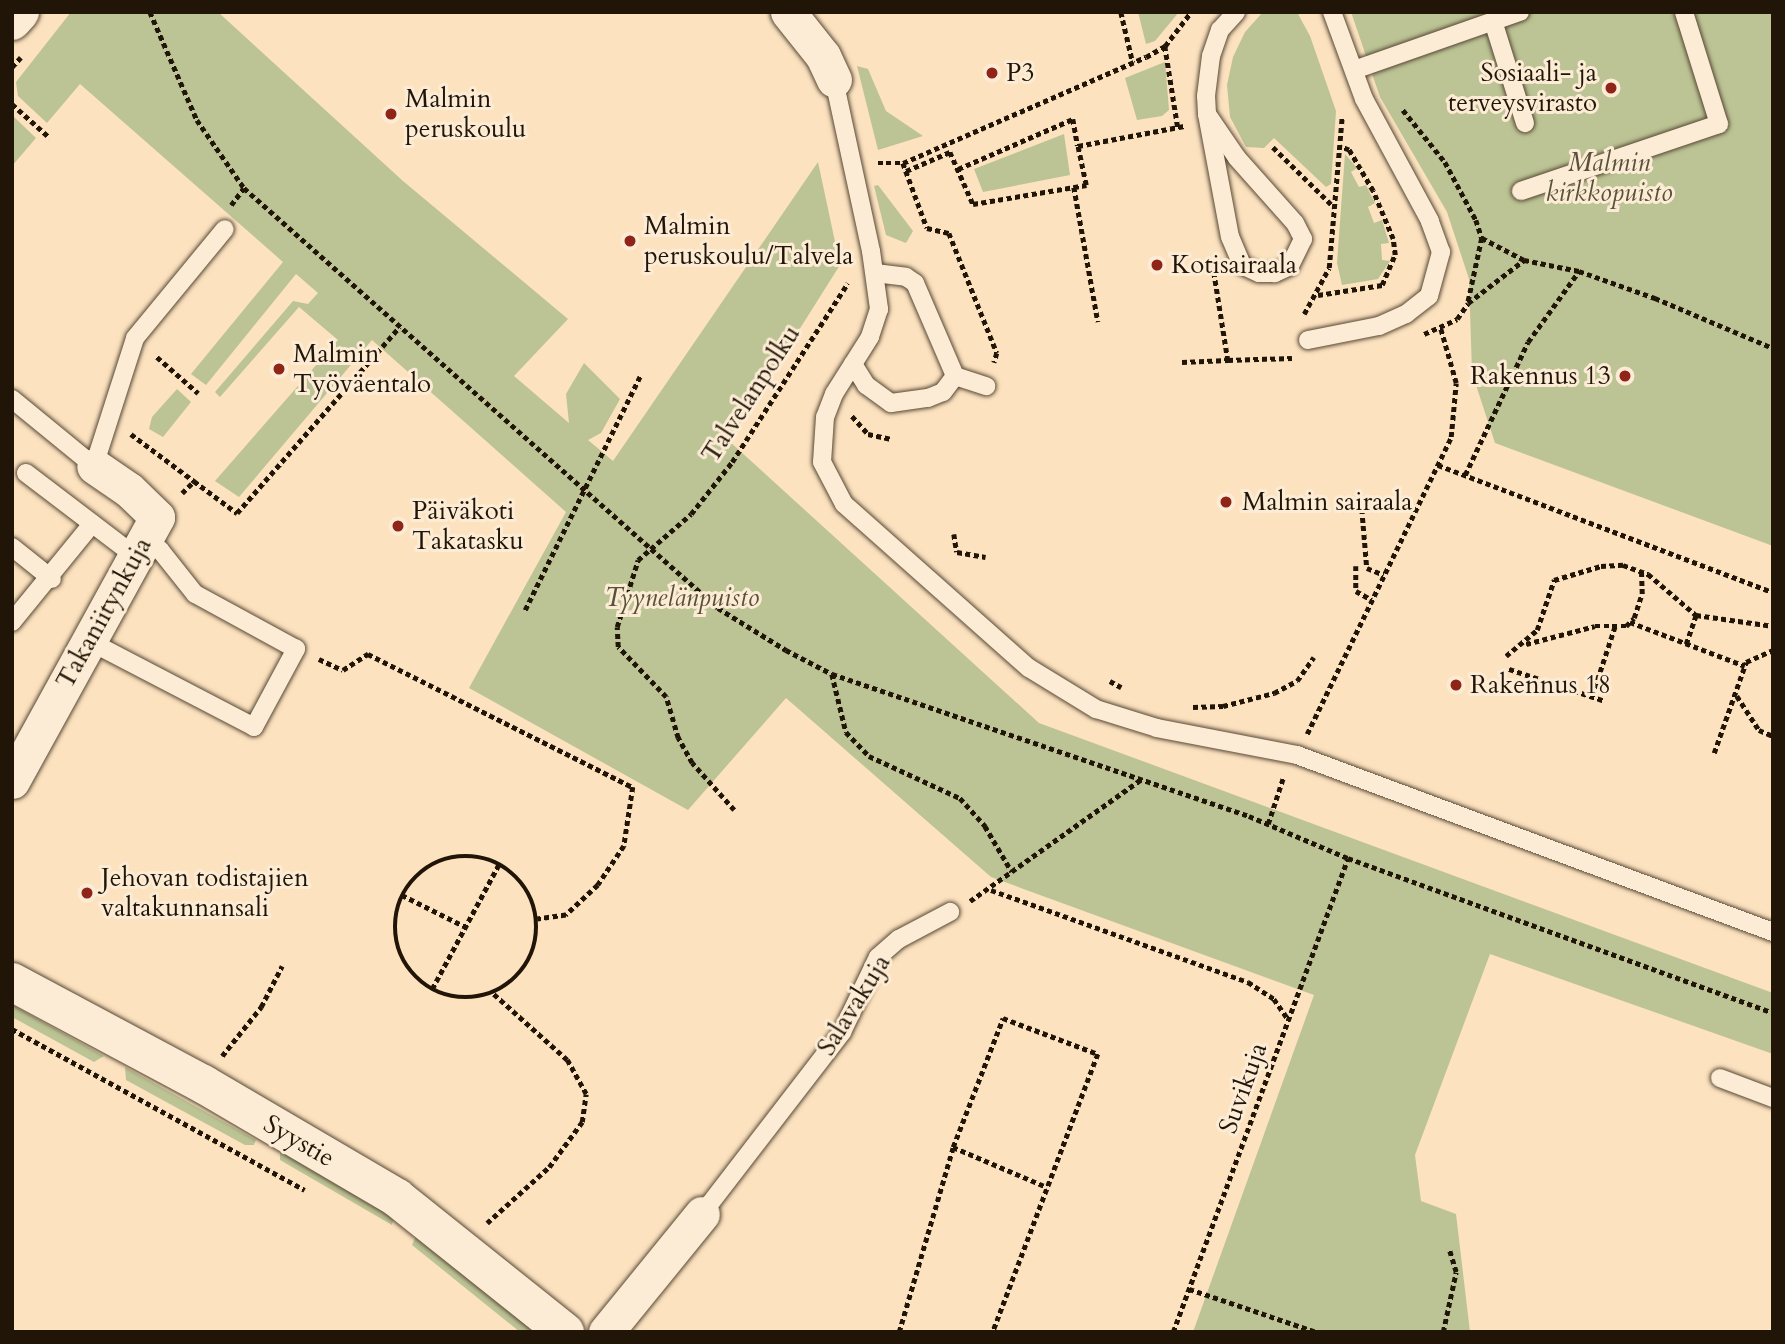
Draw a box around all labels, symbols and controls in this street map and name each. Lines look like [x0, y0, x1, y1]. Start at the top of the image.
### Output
place label: P3 [1006, 57, 1035, 89]
place label: Sosiaali- ja terveysvirasto [1448, 57, 1597, 119]
marker: P3 [984, 65, 1000, 81]
marker: Sosiaali- ja terveysvirasto [1603, 80, 1619, 96]
place label: Malmin peruskoulu [405, 83, 526, 144]
marker: Malmin peruskoulu [383, 106, 399, 122]
park label: Malmin kirkkopuisto [1545, 147, 1673, 208]
place label: Malmin peruskoulu/Talvela [644, 210, 853, 272]
marker: Malmin peruskoulu/Talvela [622, 233, 638, 249]
place label: Kotisairaala [1171, 249, 1297, 281]
marker: Kotisairaala [1149, 257, 1165, 273]
street label: Talvelanpolku [695, 320, 807, 468]
place label: Malmin Työväentalo [293, 338, 431, 400]
place label: Rakennus 13 [1470, 360, 1611, 392]
marker: Malmin Työväentalo [271, 361, 287, 377]
marker: Rakennus 13 [1617, 368, 1633, 384]
place label: Malmin sairaala [1242, 486, 1412, 518]
marker: Malmin sairaala [1216, 492, 1236, 512]
place label: Päiväkoti Takatasku [412, 495, 524, 556]
marker: Päiväkoti Takatasku [390, 518, 406, 534]
street label: Takaniitynkuja [50, 532, 158, 694]
park label: Tyynelänpuisto [605, 582, 759, 614]
place label: Rakennus 18 [1470, 669, 1611, 701]
marker: Rakennus 18 [1448, 677, 1464, 693]
place label: Jehovan todistajien valtakunnansali [101, 862, 309, 924]
marker: Jehovan todistajien valtakunnansali [79, 885, 95, 901]
street label: Salavakuja [811, 949, 897, 1061]
street label: Suvikuja [1212, 1038, 1274, 1138]
street label: Syystie [258, 1108, 340, 1174]

